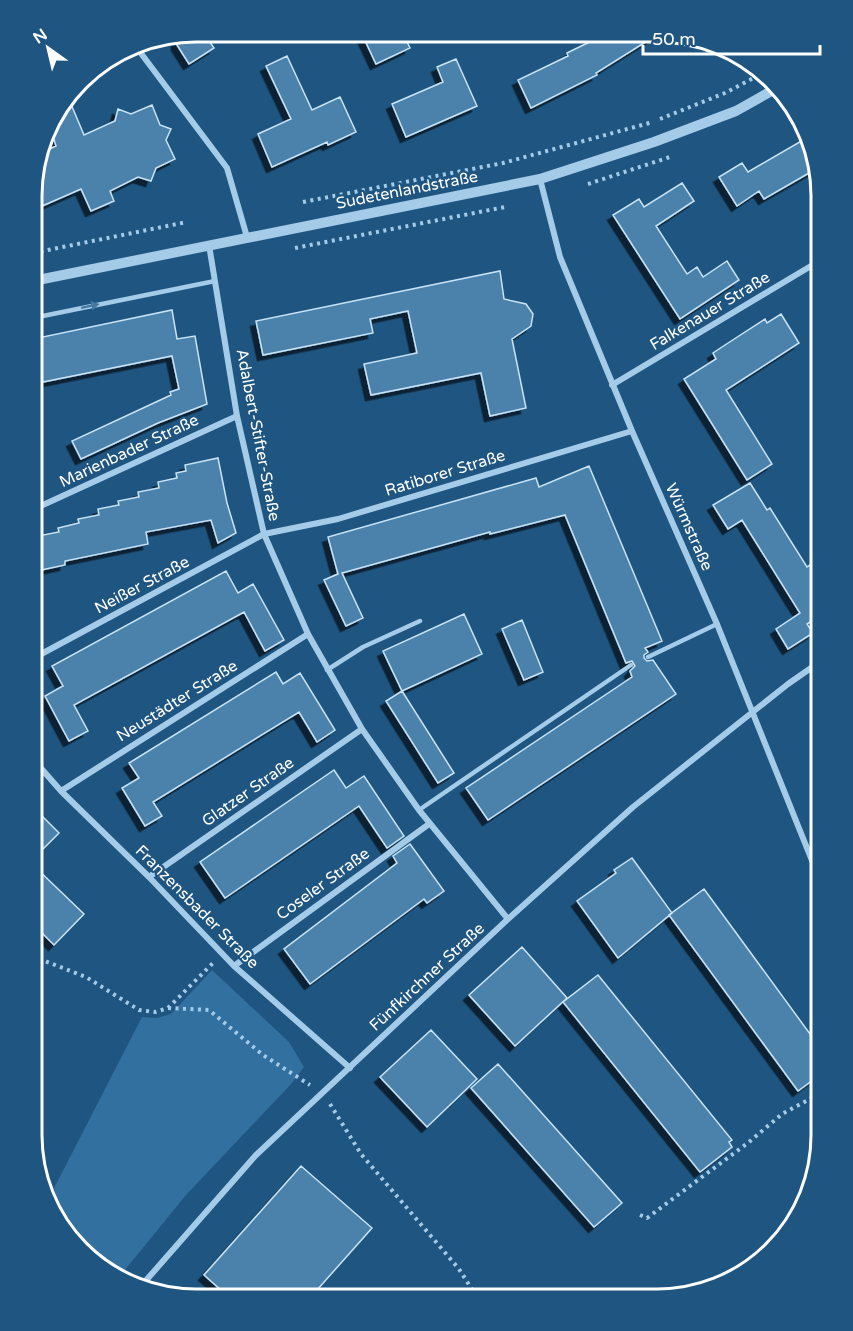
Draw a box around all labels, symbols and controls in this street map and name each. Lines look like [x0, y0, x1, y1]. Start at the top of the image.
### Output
north arrow [18, 18, 78, 78]
scale bar [643, 18, 820, 56]
text: N [29, 25, 51, 48]
text: 50 m [652, 28, 696, 50]
street label: Sudetenlandstraße [334, 166, 480, 214]
street label: Falkenauer Straße [646, 267, 774, 355]
one-way arrow [81, 301, 100, 310]
street label: Adalbert-Stifter-Straße [231, 347, 285, 523]
street label: Marienbader Straße [56, 410, 202, 492]
street label: Ratiborer Straße [382, 445, 508, 501]
street label: Würmstraße [661, 480, 717, 574]
street label: Neißer Straße [91, 552, 193, 618]
street label: Neustädter Straße [113, 656, 241, 746]
street label: Glatzer Straße [198, 753, 298, 831]
street label: Franzensbader Straße [131, 841, 263, 973]
street label: Coseler Straße [273, 844, 373, 924]
street label: Fünfkirchner Straße [365, 919, 489, 1035]

